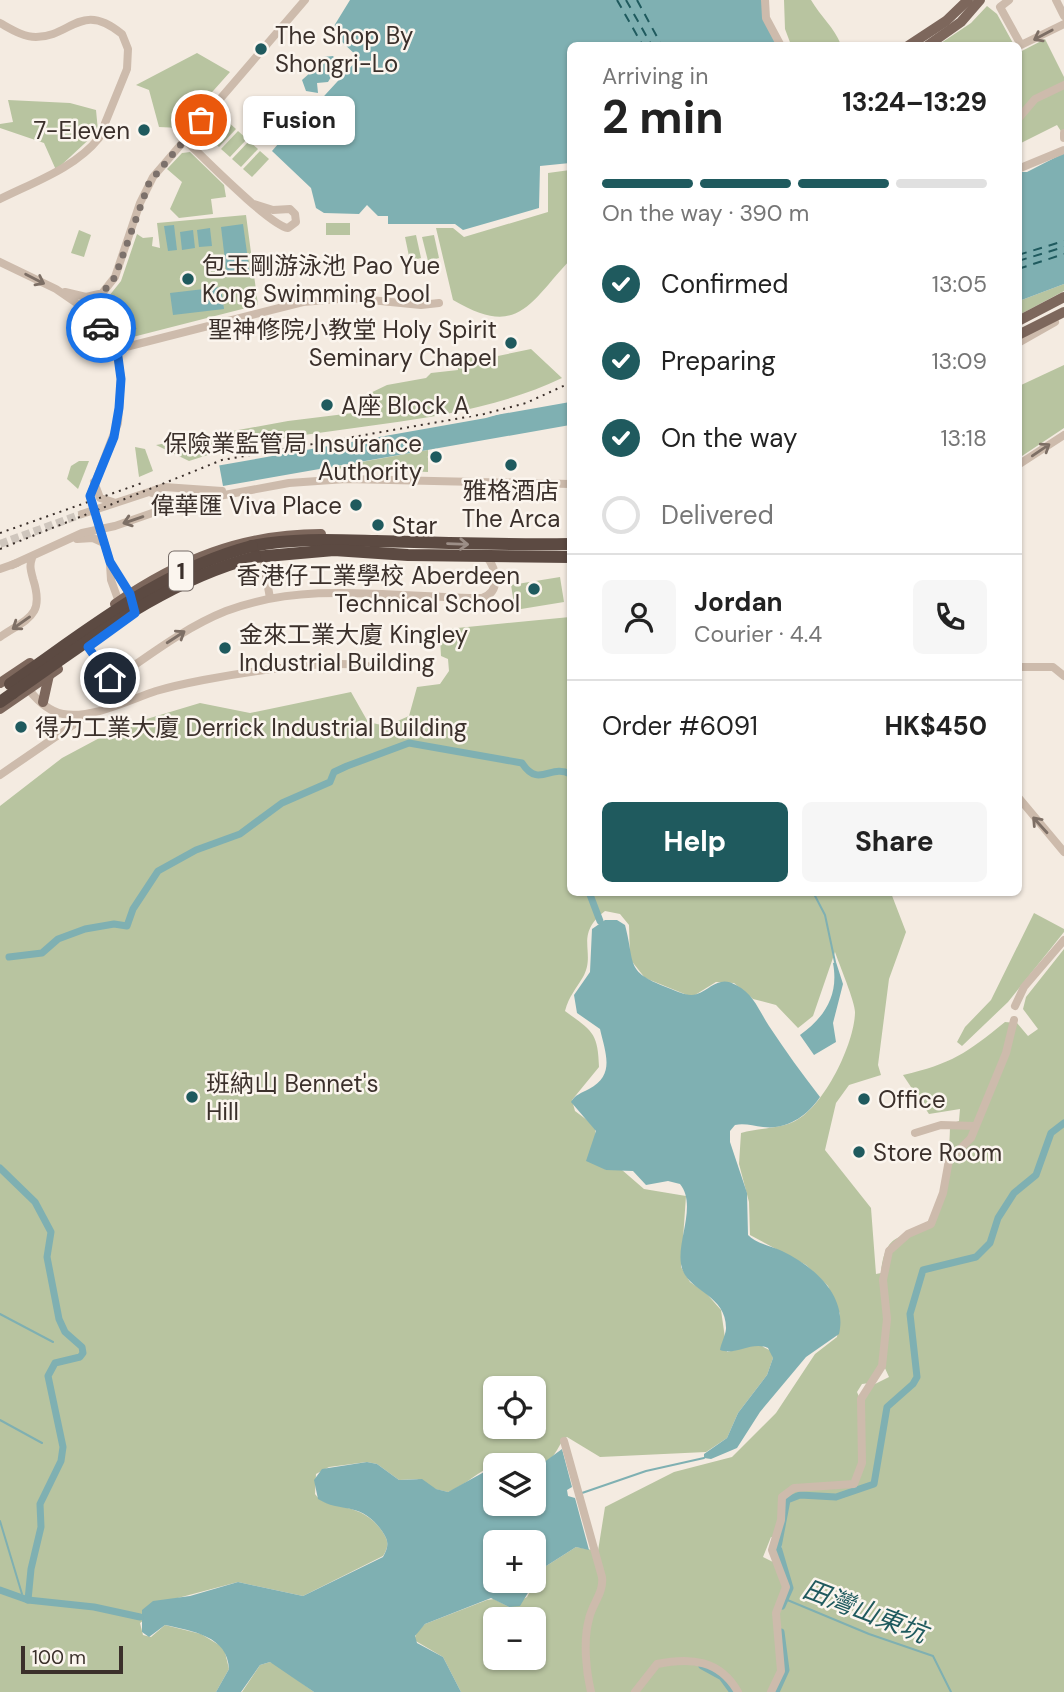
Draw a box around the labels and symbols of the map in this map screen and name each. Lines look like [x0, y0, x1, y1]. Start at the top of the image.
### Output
place label: The Shop By Shongri-Lo [275, 20, 413, 79]
one-way arrow [1033, 29, 1054, 42]
marker: The Shop By Shongri-Lo [253, 41, 269, 57]
pin [171, 90, 231, 150]
callout: Fusion [243, 96, 355, 144]
place label: 7-Eleven [33, 115, 130, 146]
marker: 7-Eleven [136, 122, 152, 138]
place label: 包玉剛游泳池 Pao Yue Kong Swimming Pool [202, 250, 440, 309]
marker: 包玉剛游泳池 Pao Yue Kong Swimming Pool [180, 271, 196, 287]
one-way arrow [24, 272, 44, 286]
courier [66, 293, 136, 363]
place label: 聖神修院小教堂 Holy Spirit Seminary Chapel [208, 314, 497, 373]
marker: 聖神修院小教堂 Holy Spirit Seminary Chapel [503, 335, 519, 351]
place label: A座 Block A [341, 390, 470, 421]
marker: A座 Block A [319, 397, 335, 413]
place label: 保險業監管局 Insurance Authority [163, 428, 422, 487]
one-way arrow [1031, 443, 1050, 457]
marker: 保險業監管局 Insurance Authority [428, 449, 444, 465]
marker: 雅格酒店 The Arca [503, 457, 519, 473]
place label: 雅格酒店 The Arca [462, 475, 560, 534]
place label: 偉華匯 Viva Place [151, 490, 342, 521]
marker: 偉華匯 Viva Place [348, 497, 364, 513]
place label: Star [392, 510, 437, 541]
one-way arrow [122, 515, 144, 527]
marker: Star [370, 517, 386, 533]
one-way arrow [447, 537, 470, 550]
road number: 1 [169, 552, 193, 590]
place label: 香港仔工業學校 Aberdeen Technical School [237, 560, 520, 619]
marker: 香港仔工業學校 Aberdeen Technical School [526, 581, 542, 597]
one-way arrow [12, 616, 31, 630]
place label: 金來工業大廈 Kingley Industrial Building [239, 619, 468, 678]
one-way arrow [166, 630, 186, 644]
marker: 金來工業大廈 Kingley Industrial Building [217, 640, 233, 656]
pin [80, 648, 140, 708]
place label: 得力工業大廈 Derrick Industrial Building [35, 712, 467, 743]
marker: 得力工業大廈 Derrick Industrial Building [13, 719, 29, 735]
one-way arrow [1032, 817, 1048, 835]
place label: 班納山 Bennet's Hill [206, 1068, 379, 1127]
place label: Office [878, 1084, 946, 1115]
marker: 班納山 Bennet's Hill [184, 1089, 200, 1105]
marker: Office [856, 1091, 872, 1107]
place label: Store Room [873, 1137, 1002, 1168]
marker: Store Room [851, 1144, 867, 1160]
water label: 田灣山東坑 [798, 1572, 936, 1652]
scale bar [21, 1643, 122, 1675]

